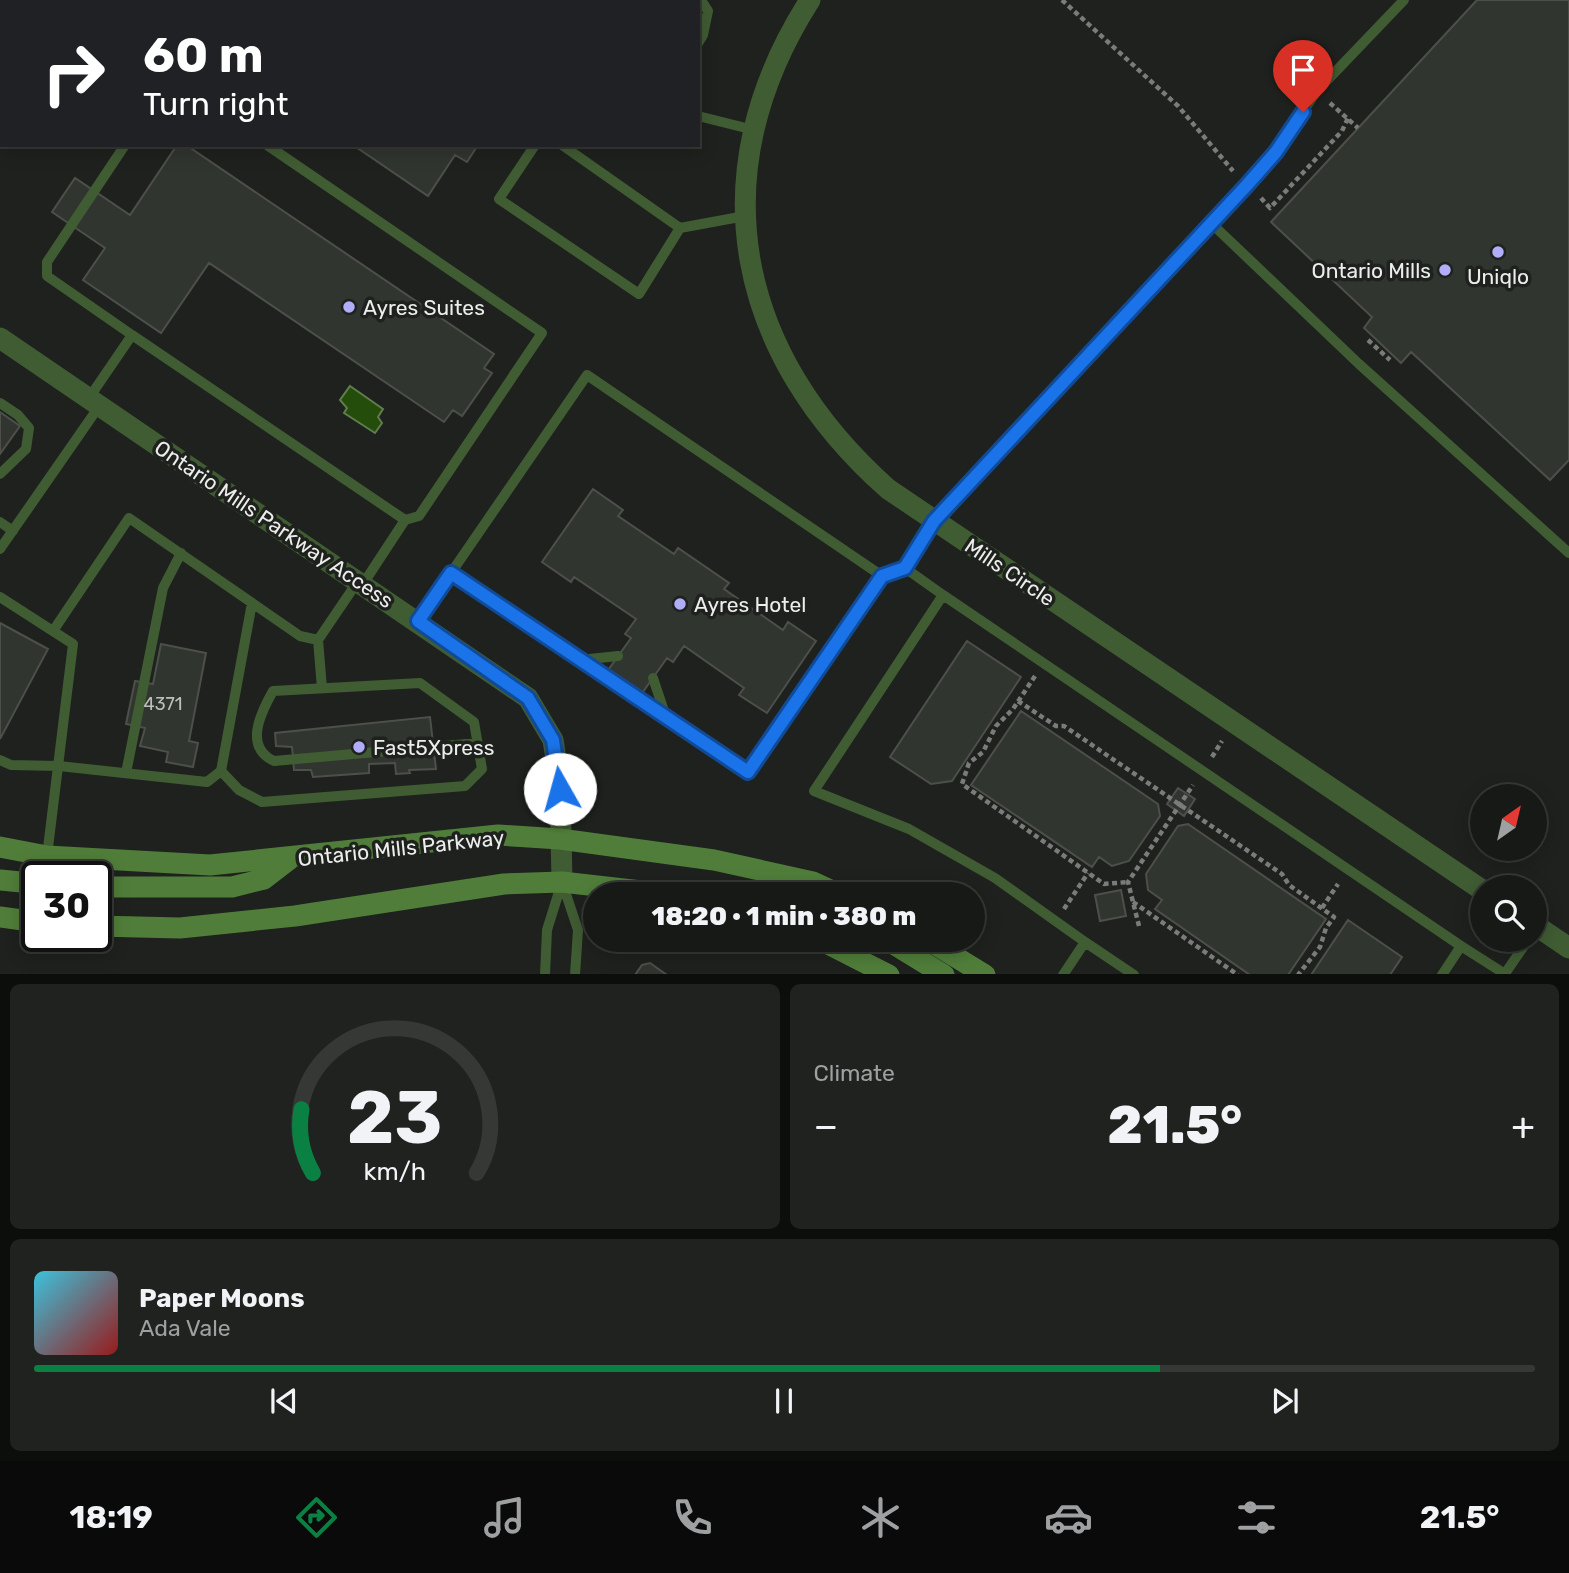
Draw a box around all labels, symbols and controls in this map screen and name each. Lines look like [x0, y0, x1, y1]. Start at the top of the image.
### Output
text: 60 m [143, 26, 264, 84]
icon: right [28, 28, 119, 119]
pin [1273, 40, 1333, 112]
icon: arrive [1284, 51, 1322, 89]
text: Turn right [143, 85, 288, 123]
marker: Uniqlo [1490, 244, 1506, 260]
place label: Ontario Mills [1311, 258, 1431, 283]
marker: Ontario Mills [1437, 262, 1453, 278]
place label: Uniqlo [1467, 264, 1529, 289]
place label: Ayres Suites [363, 295, 485, 320]
marker: Ayres Suites [341, 299, 357, 315]
street label: Ontario Mills Parkway Access [150, 435, 398, 613]
street label: Mills Circle [960, 533, 1060, 611]
place label: Ayres Hotel [694, 592, 806, 617]
marker: Ayres Hotel [672, 596, 688, 612]
house number: 4371 [144, 693, 182, 715]
place label: Fast5Xpress [373, 735, 494, 760]
marker: Fast5Xpress [351, 739, 367, 755]
position arrow [523, 752, 597, 826]
north arrow [1470, 784, 1547, 861]
map controls [1470, 784, 1547, 952]
street label: Ontario Mills Parkway [296, 825, 506, 871]
speed limit sign: 30 [21, 861, 112, 952]
button: search [1470, 875, 1547, 952]
text: 18:20 · 1 min · 380 m [652, 901, 916, 932]
text: Climate [814, 1059, 895, 1087]
text: 23 [347, 1075, 442, 1161]
text: 21.5° [1107, 1094, 1242, 1156]
text: − [814, 1103, 838, 1149]
text: + [1511, 1103, 1535, 1149]
text: km/h [364, 1156, 426, 1185]
text: Paper Moons [139, 1283, 305, 1314]
text: Ada Vale [139, 1314, 231, 1342]
icon: previous [265, 1382, 303, 1420]
icon: pause [765, 1382, 803, 1420]
icon: next [1266, 1382, 1304, 1420]
icon: directions [292, 1493, 341, 1542]
icon: music [480, 1493, 529, 1542]
icon: phone [668, 1493, 717, 1542]
icon: climate [856, 1493, 905, 1542]
icon: car [1044, 1493, 1093, 1542]
icon: filters [1232, 1493, 1281, 1542]
text: 18:19 [70, 1498, 153, 1536]
text: 21.5° [1420, 1498, 1499, 1536]

